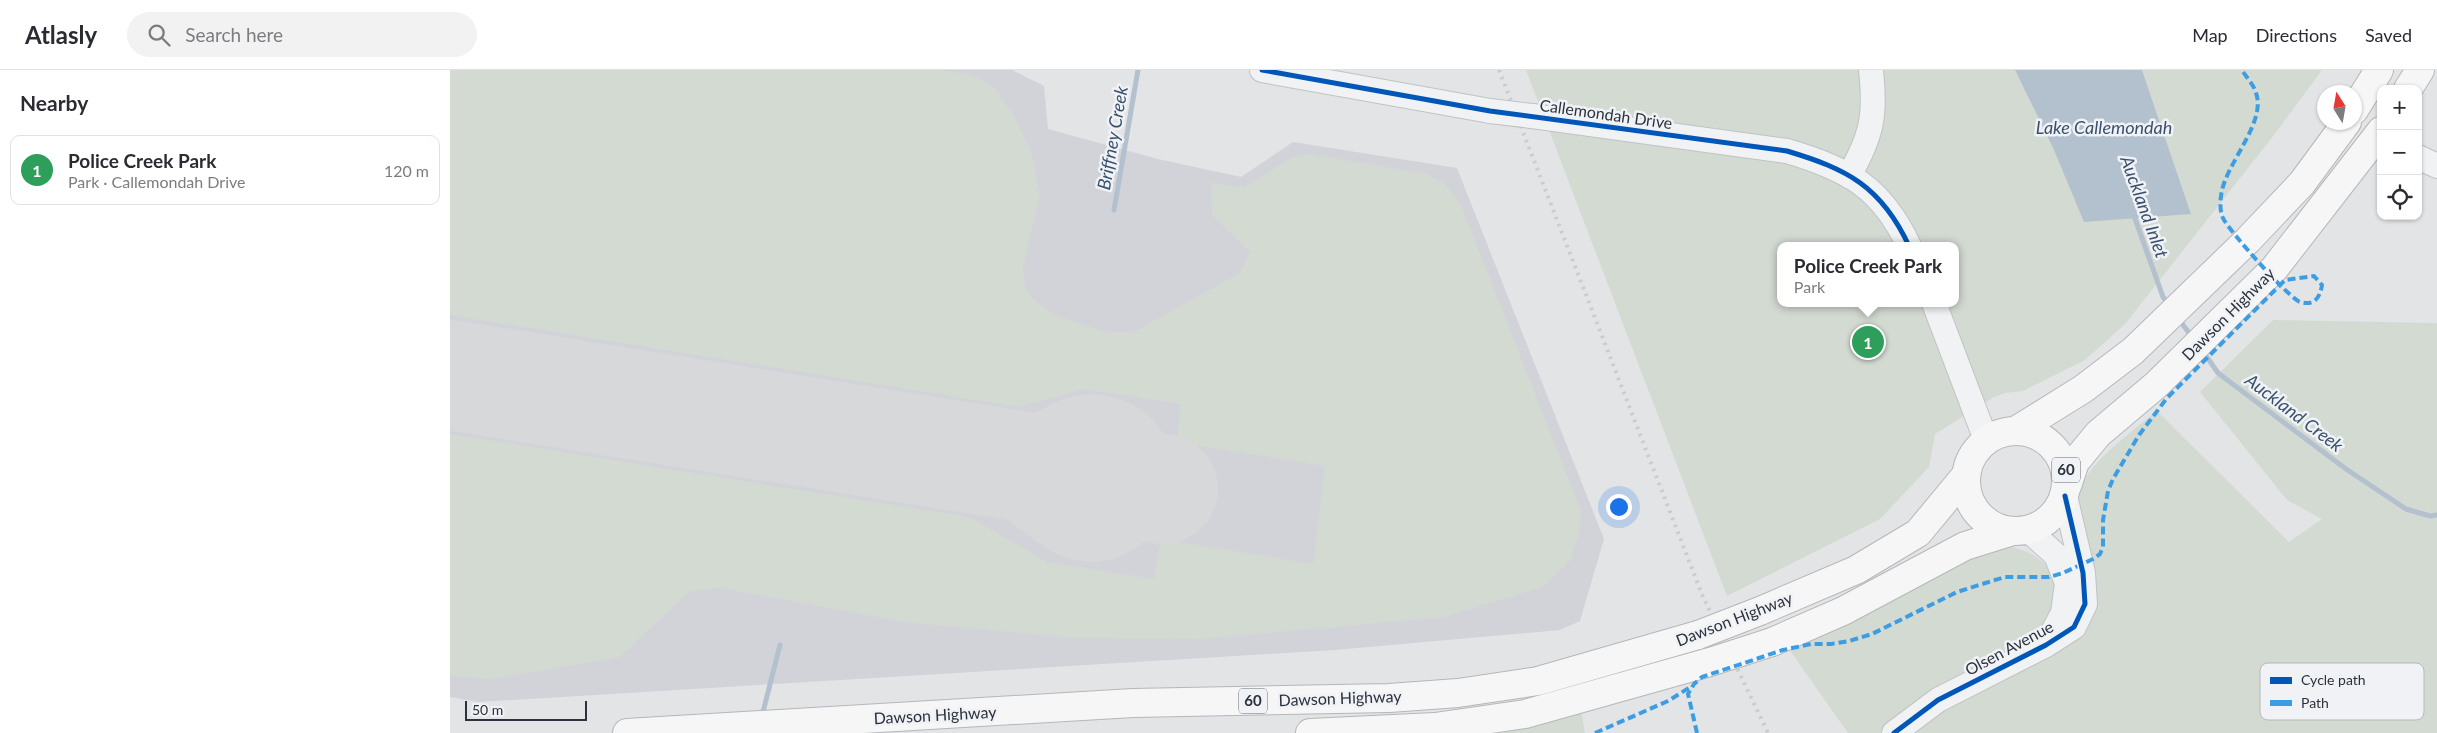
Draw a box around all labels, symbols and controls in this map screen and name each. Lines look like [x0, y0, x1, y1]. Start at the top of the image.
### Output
search box [127, 12, 477, 57]
text: Atlasly [25, 20, 97, 49]
icon: search [145, 21, 173, 49]
text: Search here [185, 23, 283, 46]
text: Map [2192, 24, 2228, 46]
text: Directions [2256, 24, 2337, 46]
text: Saved [2365, 24, 2412, 46]
water label: Briffney Creek [1092, 84, 1132, 192]
north arrow [2317, 85, 2362, 130]
map controls [2377, 85, 2422, 220]
button: + [2377, 85, 2422, 130]
text: Nearby [20, 90, 88, 115]
street label: Callemondah Drive [1538, 95, 1674, 132]
water label: Lake Callemondah [2036, 116, 2172, 138]
button: − [2377, 130, 2422, 175]
text: Police Creek Park [68, 149, 216, 172]
water label: Auckland Inlet [2116, 152, 2174, 261]
text: 1 [32, 161, 42, 180]
text: 120 m [384, 161, 429, 180]
text: Park · Callemondah Drive [68, 172, 246, 191]
button: locate [2377, 175, 2422, 220]
popup [1777, 242, 1959, 307]
text: Police Creek Park [1794, 254, 1942, 277]
street label: Dawson Highway [2177, 263, 2278, 364]
text: Park [1794, 277, 1825, 296]
pin: 1 [1852, 323, 1884, 361]
water label: Auckland Creek [2241, 368, 2348, 456]
road number: 60 [2052, 458, 2080, 482]
your location [1606, 494, 1632, 520]
street label: Dawson Highway [1673, 587, 1795, 649]
street label: Olsen Avenue [1961, 616, 2056, 679]
legend [2260, 663, 2424, 720]
text: Cycle path [2301, 671, 2366, 688]
street label: Dawson Highway [1278, 686, 1403, 709]
road number: 60 [1239, 688, 1267, 714]
text: Path [2301, 694, 2329, 711]
scale bar [465, 698, 588, 721]
text: 50 m [472, 701, 503, 718]
street label: Dawson Highway [873, 702, 998, 727]

